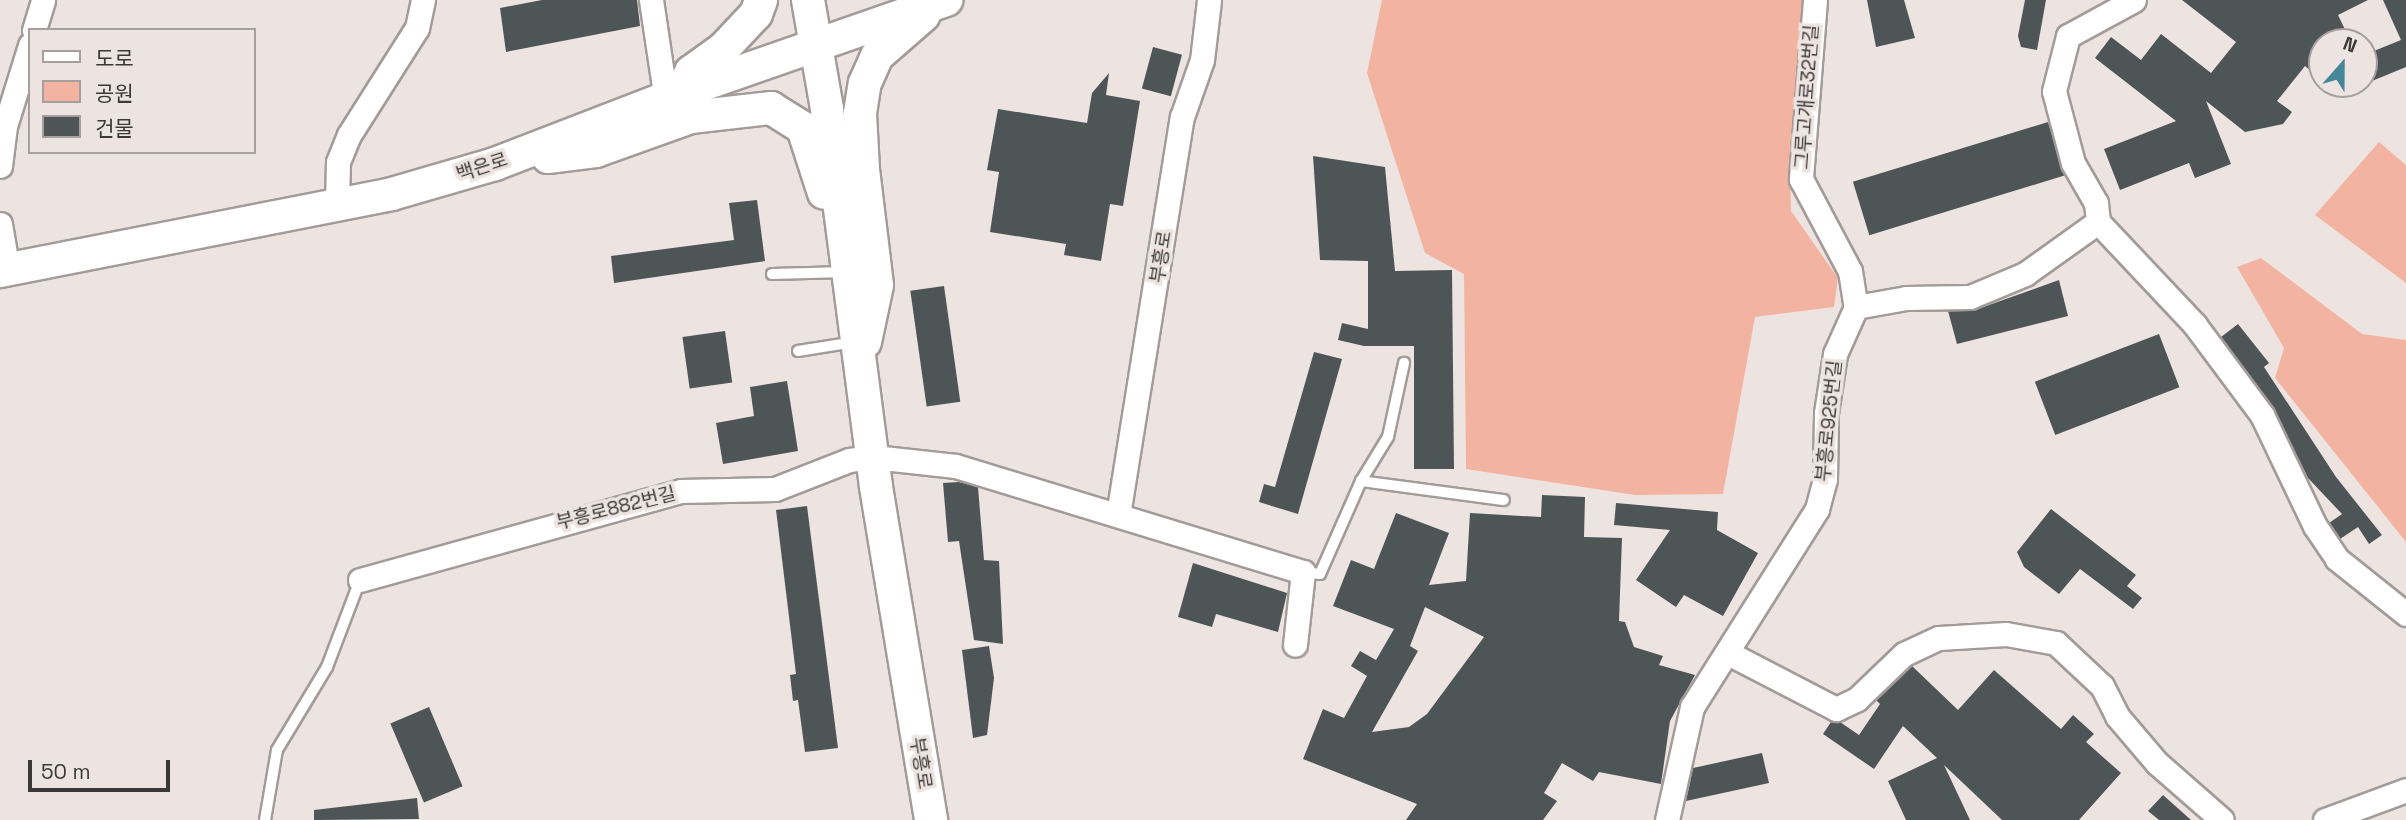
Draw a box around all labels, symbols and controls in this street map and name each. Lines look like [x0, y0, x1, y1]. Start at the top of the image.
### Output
street label: 그루고개로32번길 [1791, 24, 1823, 170]
legend [28, 28, 256, 154]
north arrow [2308, 28, 2378, 98]
text: N [2340, 31, 2360, 59]
text: 도로 [95, 45, 134, 72]
text: 공원 [95, 80, 134, 107]
text: 건물 [95, 115, 134, 142]
street label: 백은로 [454, 148, 510, 186]
street label: 부흥로 [1146, 229, 1176, 285]
street label: 부흥로925번길 [1811, 359, 1847, 483]
street label: 부흥로882번길 [554, 482, 678, 534]
street label: 부흥로 [906, 735, 936, 791]
scale bar [32, 746, 173, 790]
text: 50 m [41, 758, 91, 785]

